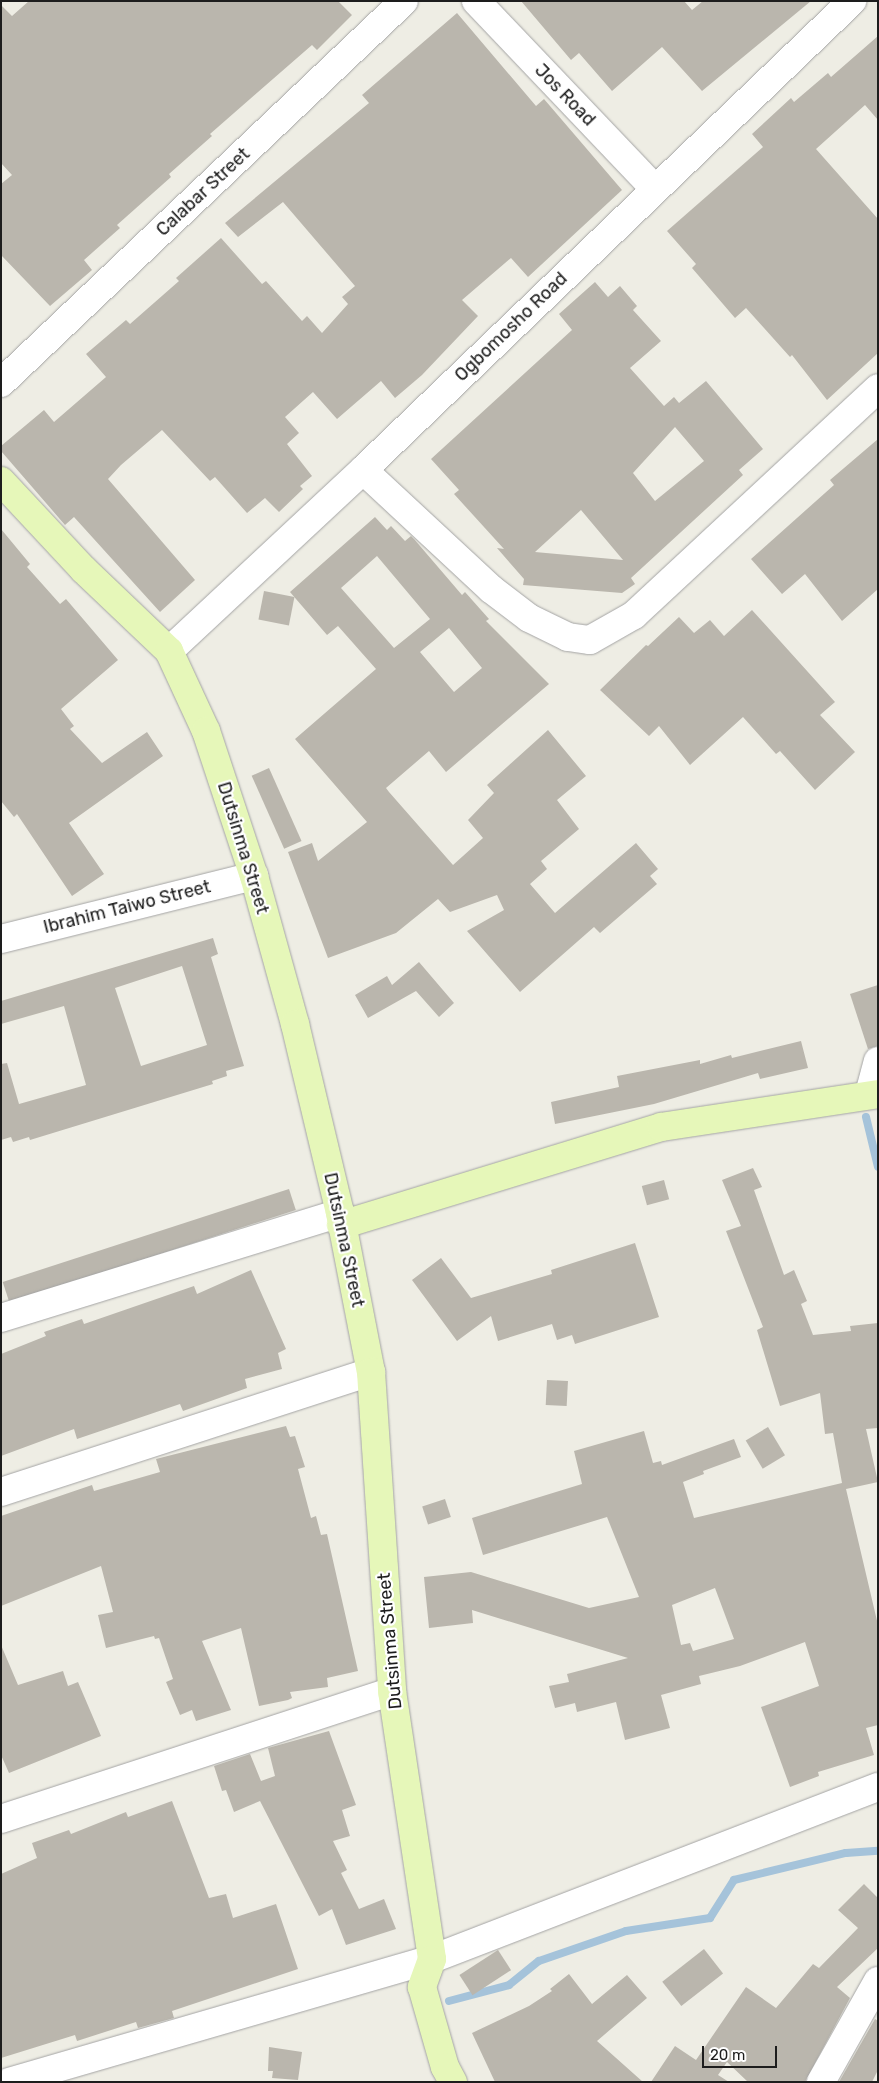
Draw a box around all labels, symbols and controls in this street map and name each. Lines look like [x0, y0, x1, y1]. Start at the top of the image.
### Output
street label: Jos Road [530, 59, 600, 131]
street label: Calabar Street [152, 143, 254, 241]
street label: Ogbomosho Road [450, 268, 572, 386]
street label: Dutsinma Street [213, 779, 273, 917]
street label: Ibrahim Taiwo Street [41, 876, 213, 938]
street label: Dutsinma Street [319, 1171, 369, 1309]
street label: Dutsinma Street [373, 1572, 407, 1710]
scale bar [704, 2036, 779, 2068]
text: 20 m [710, 2046, 745, 2064]

